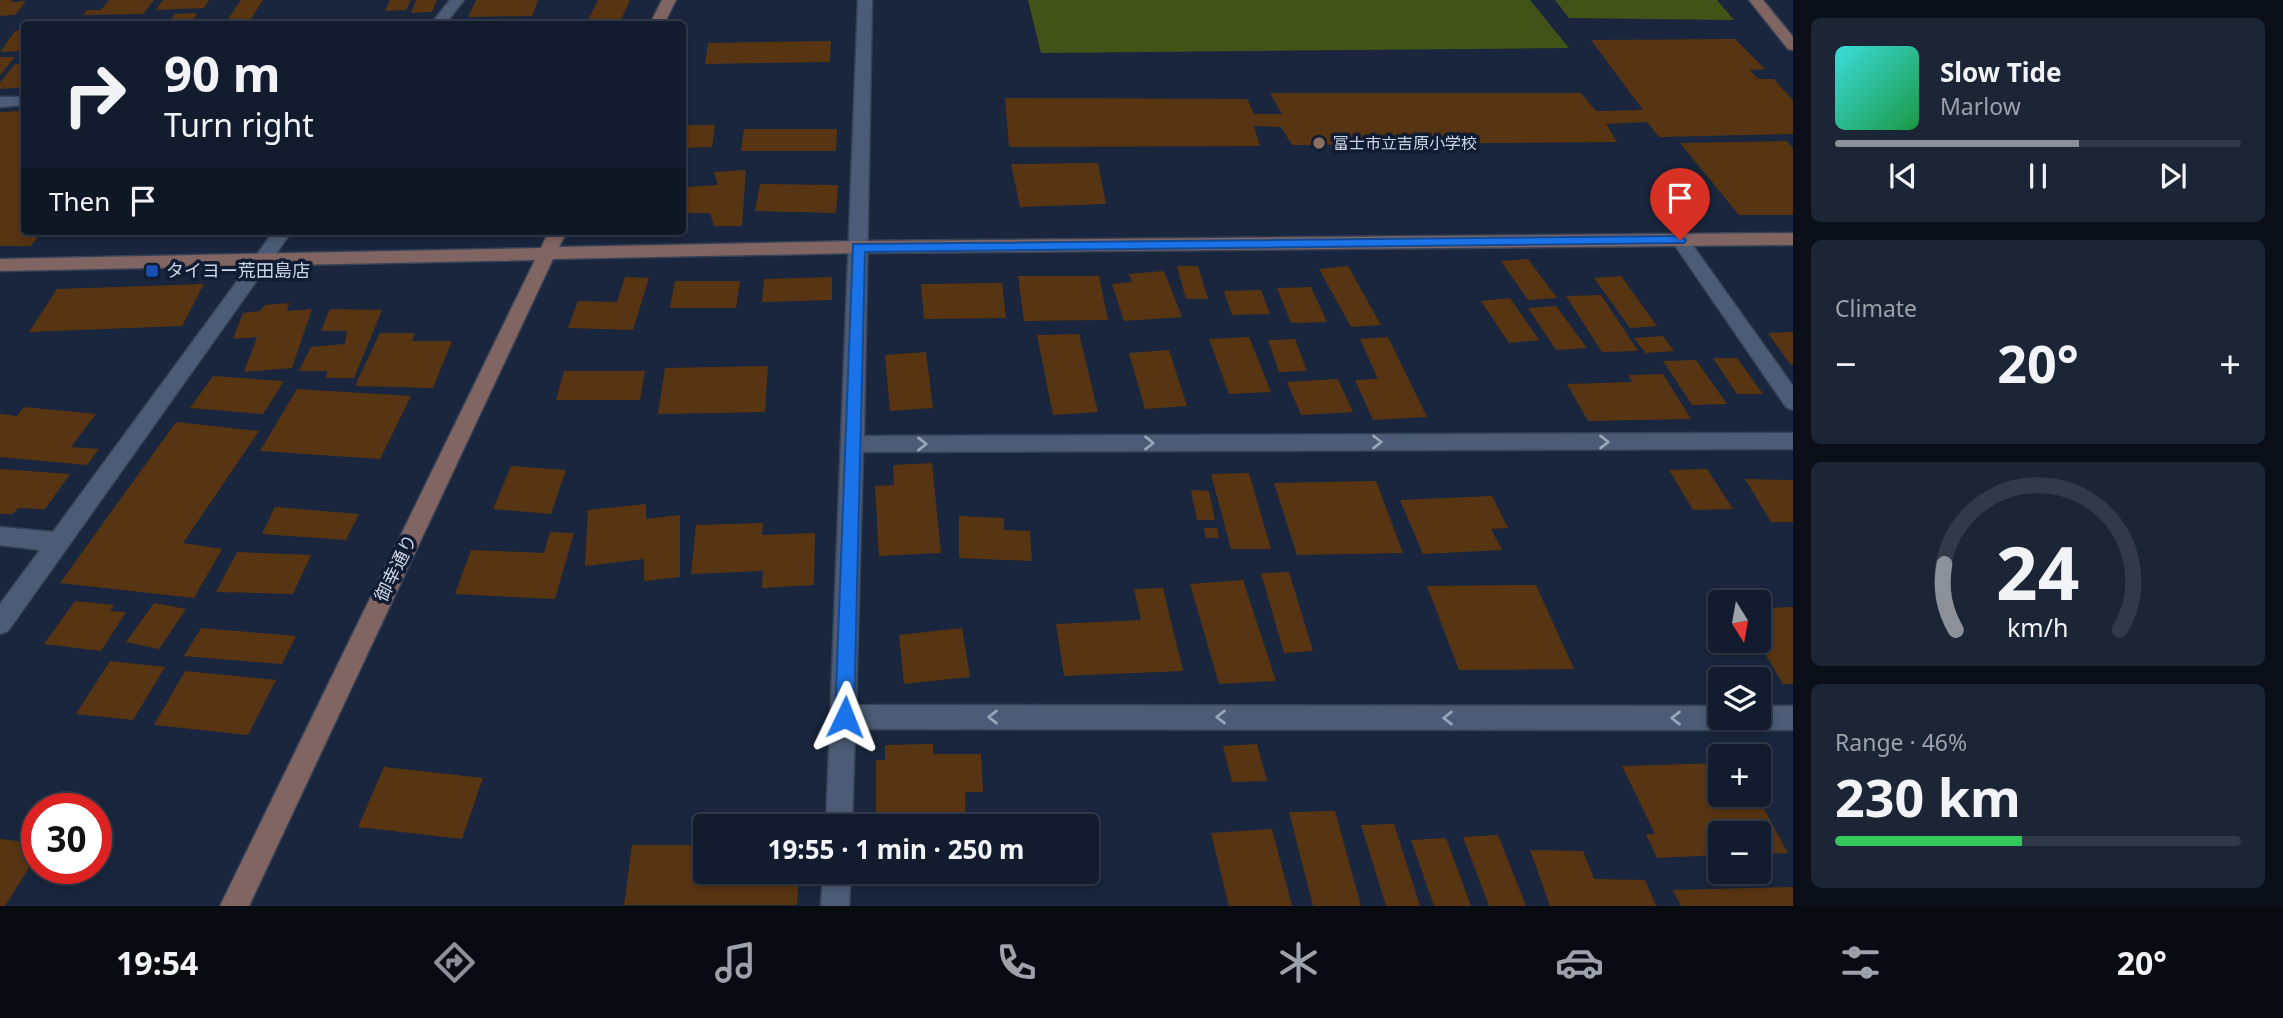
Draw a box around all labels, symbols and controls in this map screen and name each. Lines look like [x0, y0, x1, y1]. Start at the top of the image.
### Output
text: 90 m [164, 40, 281, 106]
icon: right [49, 49, 140, 140]
text: Slow Tide [1940, 54, 2062, 90]
text: Marlow [1940, 90, 2021, 122]
text: Turn right [164, 103, 314, 146]
place label: 富士市立吉原小学校 [1333, 132, 1477, 154]
marker: 富士市立吉原小学校 [1311, 135, 1327, 151]
icon: previous [1884, 157, 1922, 195]
icon: pause [2019, 157, 2057, 195]
icon: next [2154, 157, 2192, 195]
pin [1650, 168, 1710, 240]
icon: arrive [1661, 179, 1699, 217]
icon: arrive [124, 182, 162, 220]
text: Then [49, 183, 110, 219]
place label: タイヨー荒田島店 [166, 258, 310, 282]
marker: タイヨー荒田島店 [144, 263, 160, 279]
text: Climate [1835, 292, 1917, 324]
text: 20° [1997, 327, 2079, 398]
text: − [1835, 337, 1857, 389]
text: + [2219, 337, 2241, 389]
one-way arrow [1599, 434, 1610, 450]
one-way arrow [1144, 435, 1155, 451]
one-way arrow [1371, 435, 1382, 450]
one-way arrow [917, 436, 927, 452]
text: 24 [1996, 522, 2080, 621]
street label: 御幸通り [369, 530, 422, 605]
north arrow [1708, 590, 1771, 653]
map controls [1708, 590, 1771, 884]
text: km/h [2007, 610, 2069, 644]
button: layers [1708, 667, 1771, 730]
position arrow [808, 680, 882, 754]
one-way arrow [988, 709, 998, 725]
one-way arrow [1215, 709, 1226, 725]
one-way arrow [1443, 710, 1453, 726]
one-way arrow [1670, 710, 1681, 726]
text: Range · 46% [1835, 726, 1967, 758]
button: + [1708, 744, 1771, 807]
text: 230 km [1835, 761, 2021, 832]
speed limit sign: 30 [21, 793, 112, 884]
button: − [1708, 821, 1771, 884]
text: 19:55 · 1 min · 250 m [768, 831, 1024, 867]
icon: directions [430, 938, 479, 987]
icon: music [711, 938, 760, 987]
icon: phone [992, 938, 1041, 987]
icon: climate [1274, 938, 1323, 987]
icon: car [1555, 938, 1604, 987]
icon: filters [1836, 938, 1885, 987]
text: 19:54 [116, 941, 198, 984]
text: 20° [2117, 941, 2167, 984]

